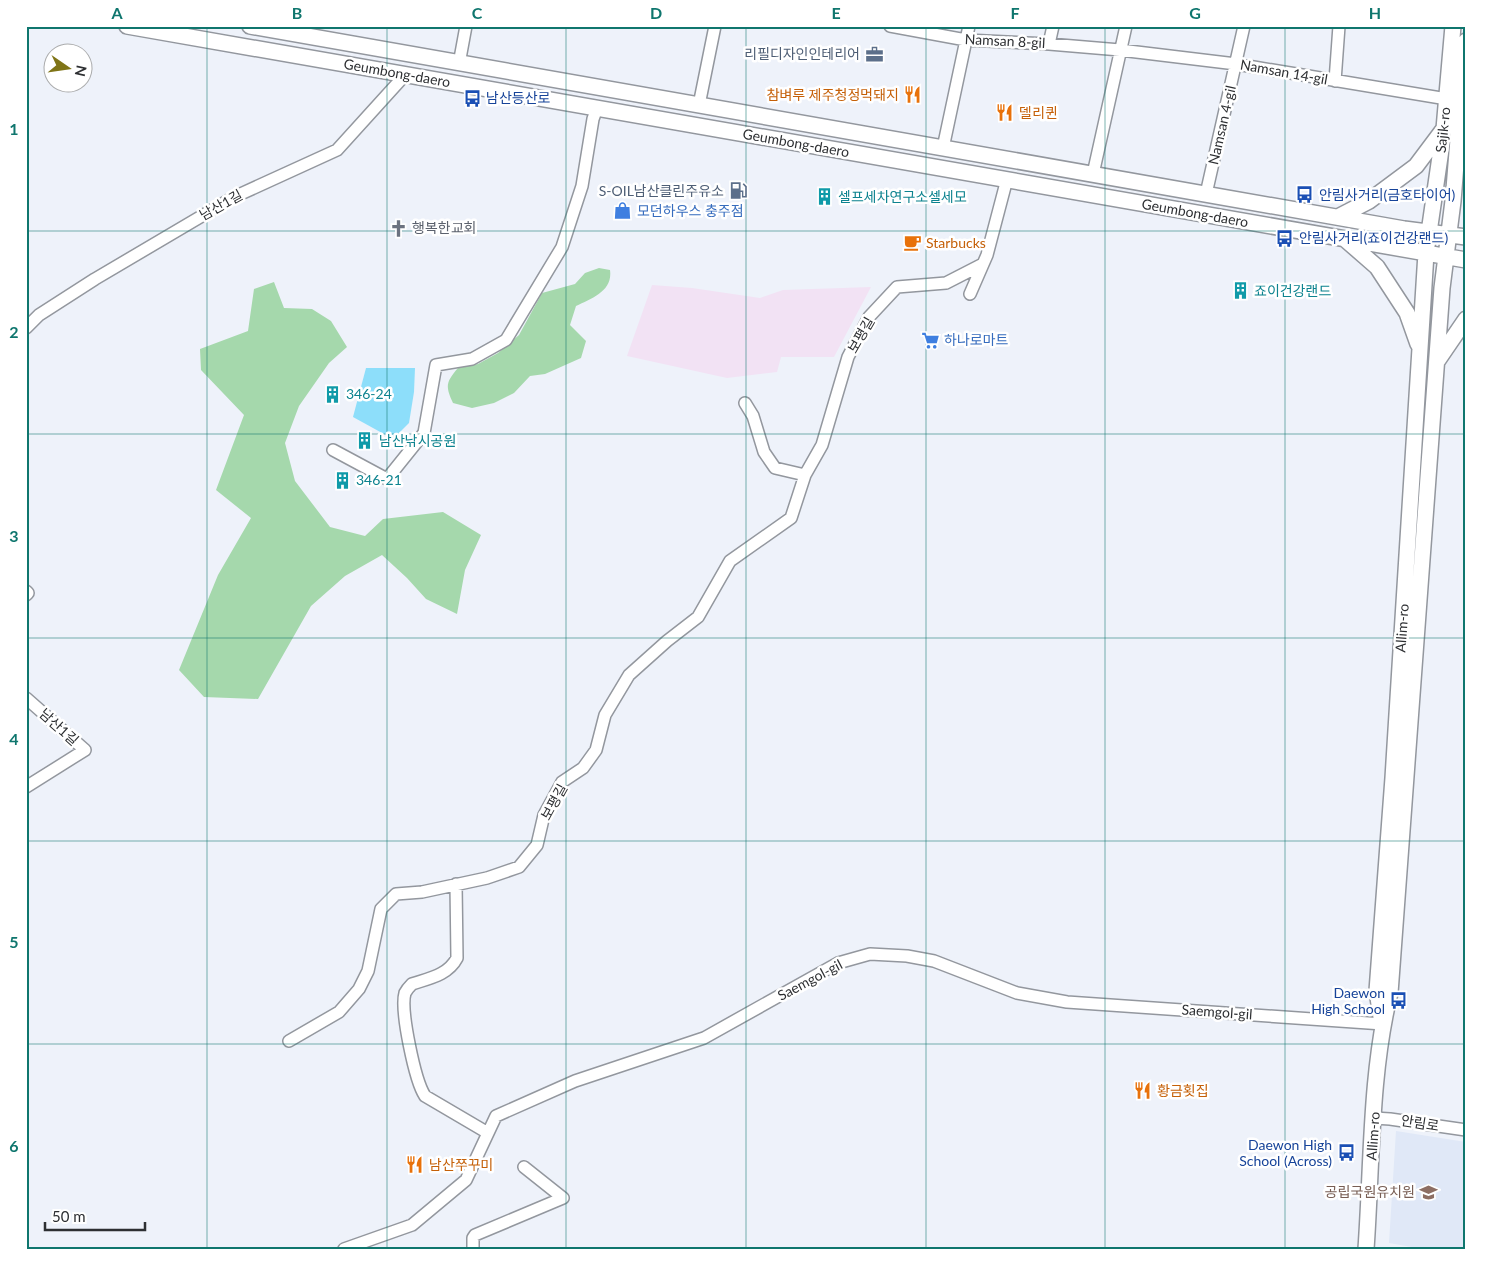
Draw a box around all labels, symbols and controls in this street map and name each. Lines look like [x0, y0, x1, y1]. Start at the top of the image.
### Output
text: A [110, 3, 123, 22]
text: B [292, 3, 302, 22]
text: C [472, 3, 483, 22]
text: D [650, 3, 662, 22]
text: E [831, 3, 841, 22]
text: F [1010, 3, 1020, 22]
text: G [1189, 3, 1201, 22]
text: H [1369, 3, 1381, 22]
street label: Namsan 8-gil [964, 30, 1046, 51]
north arrow [42, 42, 92, 92]
office icon: 리필디자인인테리어 [864, 44, 884, 64]
place label: 리필디자인인테리어 [744, 45, 860, 62]
street label: Geumbong-daero [342, 55, 452, 90]
street label: Namsan 14-gil [1239, 55, 1329, 88]
text: N [72, 64, 91, 78]
street label: Namsan 4-gil [1204, 84, 1239, 166]
restaurant icon: 참벼루 제주청정먹돼지 [903, 85, 923, 105]
place label: 참벼루 제주청정먹돼지 [767, 86, 899, 103]
bus stop icon: 남산등산로 [462, 88, 482, 108]
place label: 남산등산로 [486, 89, 551, 106]
restaurant icon: 델리퀸 [995, 103, 1015, 123]
place label: 델리퀸 [1019, 104, 1058, 121]
street label: Sajik-ro [1432, 106, 1453, 154]
text: 1 [9, 119, 19, 138]
street label: Geumbong-daero [741, 125, 851, 160]
fuel station icon: S-OIL남산클린주유소 [728, 181, 748, 201]
place label: S-OIL남산클린주유소 [599, 182, 724, 199]
bus stop icon: 안림사거리(금호타이어) [1295, 185, 1315, 205]
street label: 남산1길 [196, 186, 245, 223]
place label: 안림사거리(금호타이어) [1319, 186, 1456, 203]
building icon: 셀프세차연구소셀세모 [814, 187, 834, 207]
place label: 셀프세차연구소셀세모 [838, 188, 967, 205]
street label: Geumbong-daero [1140, 195, 1250, 230]
shop icon: 모던하우스 충주점 [613, 201, 633, 221]
place label: 모던하우스 충주점 [637, 202, 744, 219]
church icon: 행복한교회 [388, 218, 408, 238]
place label: 행복한교회 [412, 219, 476, 236]
bus stop icon: 안림사거리(죠이건강랜드) [1275, 228, 1295, 248]
place label: 안림사거리(죠이건강랜드) [1299, 229, 1448, 246]
cafe icon: Starbucks [902, 233, 922, 253]
place label: Starbucks [926, 234, 986, 251]
building icon: 죠이건강랜드 [1230, 281, 1250, 301]
place label: 죠이건강랜드 [1254, 282, 1331, 299]
street label: 보평길 [844, 314, 878, 356]
text: 2 [9, 322, 19, 341]
supermarket icon: 하나로마트 [920, 330, 940, 350]
place label: 하나로마트 [944, 331, 1009, 348]
building icon: 346-24 [322, 384, 342, 404]
place label: 346-24 [346, 385, 392, 402]
building icon: 남산낚시공원 [355, 431, 375, 451]
place label: 남산낚시공원 [379, 432, 456, 449]
building icon: 346-21 [332, 470, 352, 490]
place label: 346-21 [356, 471, 402, 488]
text: 3 [9, 526, 19, 545]
street label: Allim-ro [1391, 603, 1412, 653]
street label: 남산1길 [36, 705, 82, 749]
text: 4 [9, 729, 19, 748]
street label: 보평길 [537, 781, 570, 823]
text: 5 [9, 932, 19, 951]
street label: Saemgol-gil [774, 955, 845, 1004]
place label: Daewon High School [1311, 984, 1385, 1017]
bus stop icon: Daewon High School [1389, 991, 1409, 1011]
street label: Saemgol-gil [1181, 1001, 1253, 1022]
restaurant icon: 황금횟집 [1133, 1081, 1153, 1101]
place label: 황금횟집 [1157, 1082, 1209, 1099]
street label: Allim-ro [1362, 1111, 1383, 1161]
street label: 안림로 [1400, 1111, 1441, 1134]
text: 6 [9, 1136, 19, 1155]
place label: Daewon High School (Across) [1239, 1136, 1332, 1169]
bus stop icon: Daewon High School (Across) [1336, 1143, 1356, 1163]
restaurant icon: 남산쭈꾸미 [405, 1155, 425, 1175]
place label: 남산쭈꾸미 [429, 1156, 493, 1173]
school or university icon: 공립국원유치원 [1419, 1182, 1439, 1202]
place label: 공립국원유치원 [1325, 1183, 1415, 1200]
scale bar [45, 1200, 145, 1232]
text: 50 m [52, 1207, 86, 1225]

